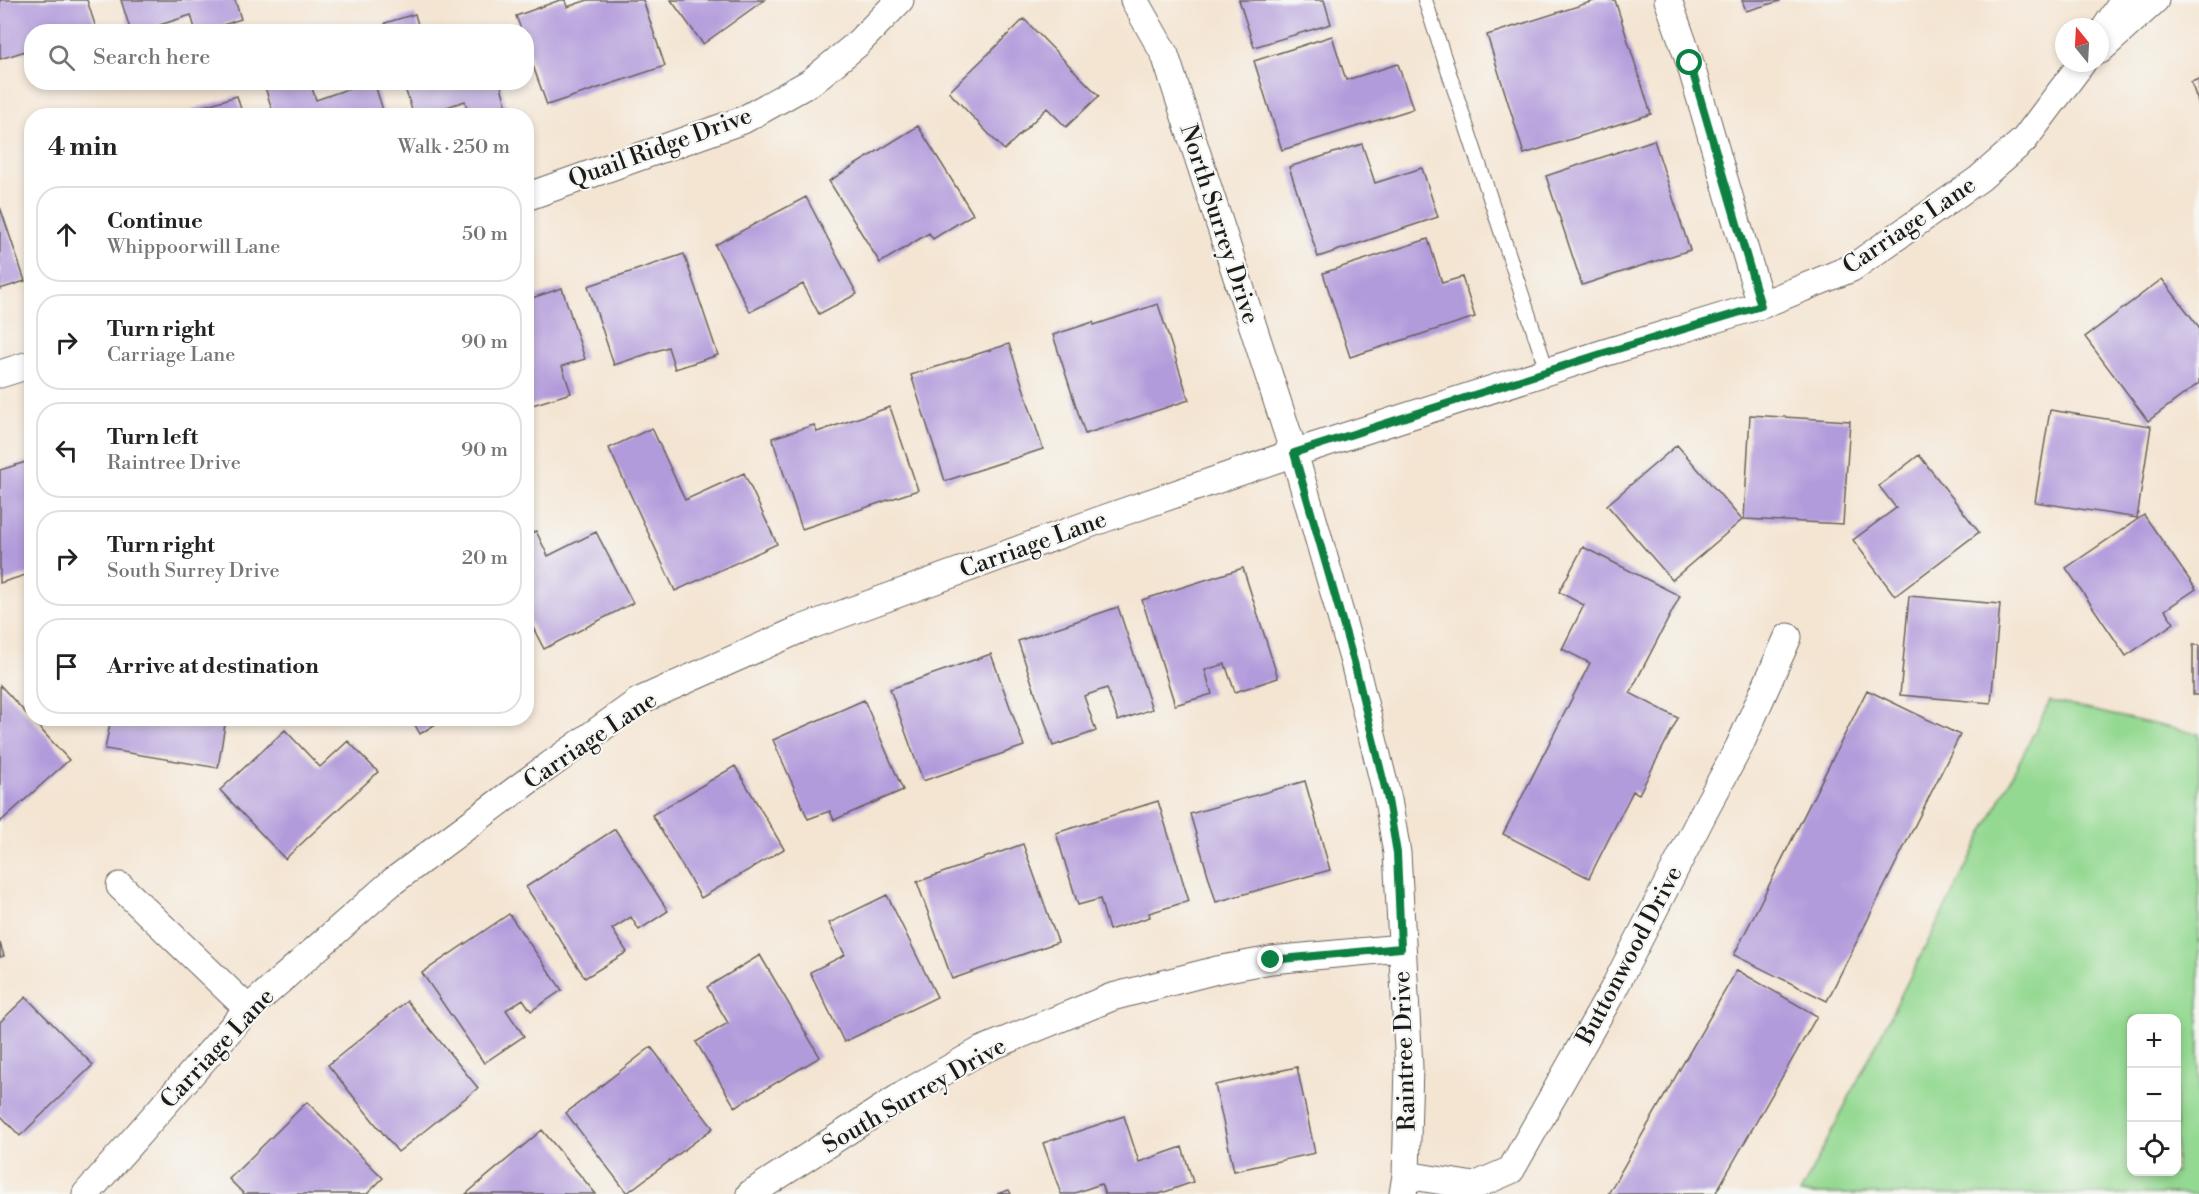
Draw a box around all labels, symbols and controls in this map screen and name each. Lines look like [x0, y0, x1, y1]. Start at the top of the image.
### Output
north arrow [2055, 18, 2109, 72]
search box [24, 24, 534, 90]
icon: search [45, 41, 78, 74]
text: Search here [93, 44, 210, 71]
route start [1676, 49, 1702, 75]
street label: Quail Ridge Drive [565, 101, 756, 195]
street label: North Surrey Drive [1173, 121, 1266, 328]
text: 4 min [48, 131, 118, 163]
text: Walk · 250 m [398, 135, 510, 160]
street label: Carriage Lane [1837, 170, 1982, 281]
text: Continue [107, 208, 203, 235]
icon: ahead [50, 218, 83, 251]
text: 50 m [462, 222, 508, 247]
text: Whippoorwill Lane [107, 235, 280, 260]
text: Turn right [107, 316, 215, 343]
icon: right [50, 326, 83, 359]
text: 90 m [461, 330, 508, 355]
text: Carriage Lane [107, 343, 235, 368]
text: Turn left [107, 424, 198, 451]
icon: left [50, 434, 83, 467]
text: 90 m [461, 438, 508, 463]
text: Raintree Drive [107, 451, 241, 476]
street label: Carriage Lane [956, 504, 1111, 585]
text: Turn right [107, 532, 215, 559]
icon: right [50, 542, 83, 575]
text: 20 m [462, 546, 508, 571]
text: South Surrey Drive [107, 559, 280, 584]
icon: arrive [50, 650, 83, 683]
text: Arrive at destination [107, 653, 319, 680]
street label: Carriage Lane [518, 685, 663, 796]
street label: Buttonwood Drive [1570, 861, 1690, 1051]
route end [1257, 946, 1283, 972]
street label: Raintree Drive [1387, 970, 1423, 1132]
street label: Carriage Lane [154, 982, 281, 1115]
map controls [2127, 1014, 2181, 1176]
button: + [2127, 1014, 2181, 1068]
street label: South Surrey Drive [817, 1031, 1012, 1161]
button: − [2127, 1068, 2181, 1122]
button: locate [2127, 1122, 2181, 1176]

